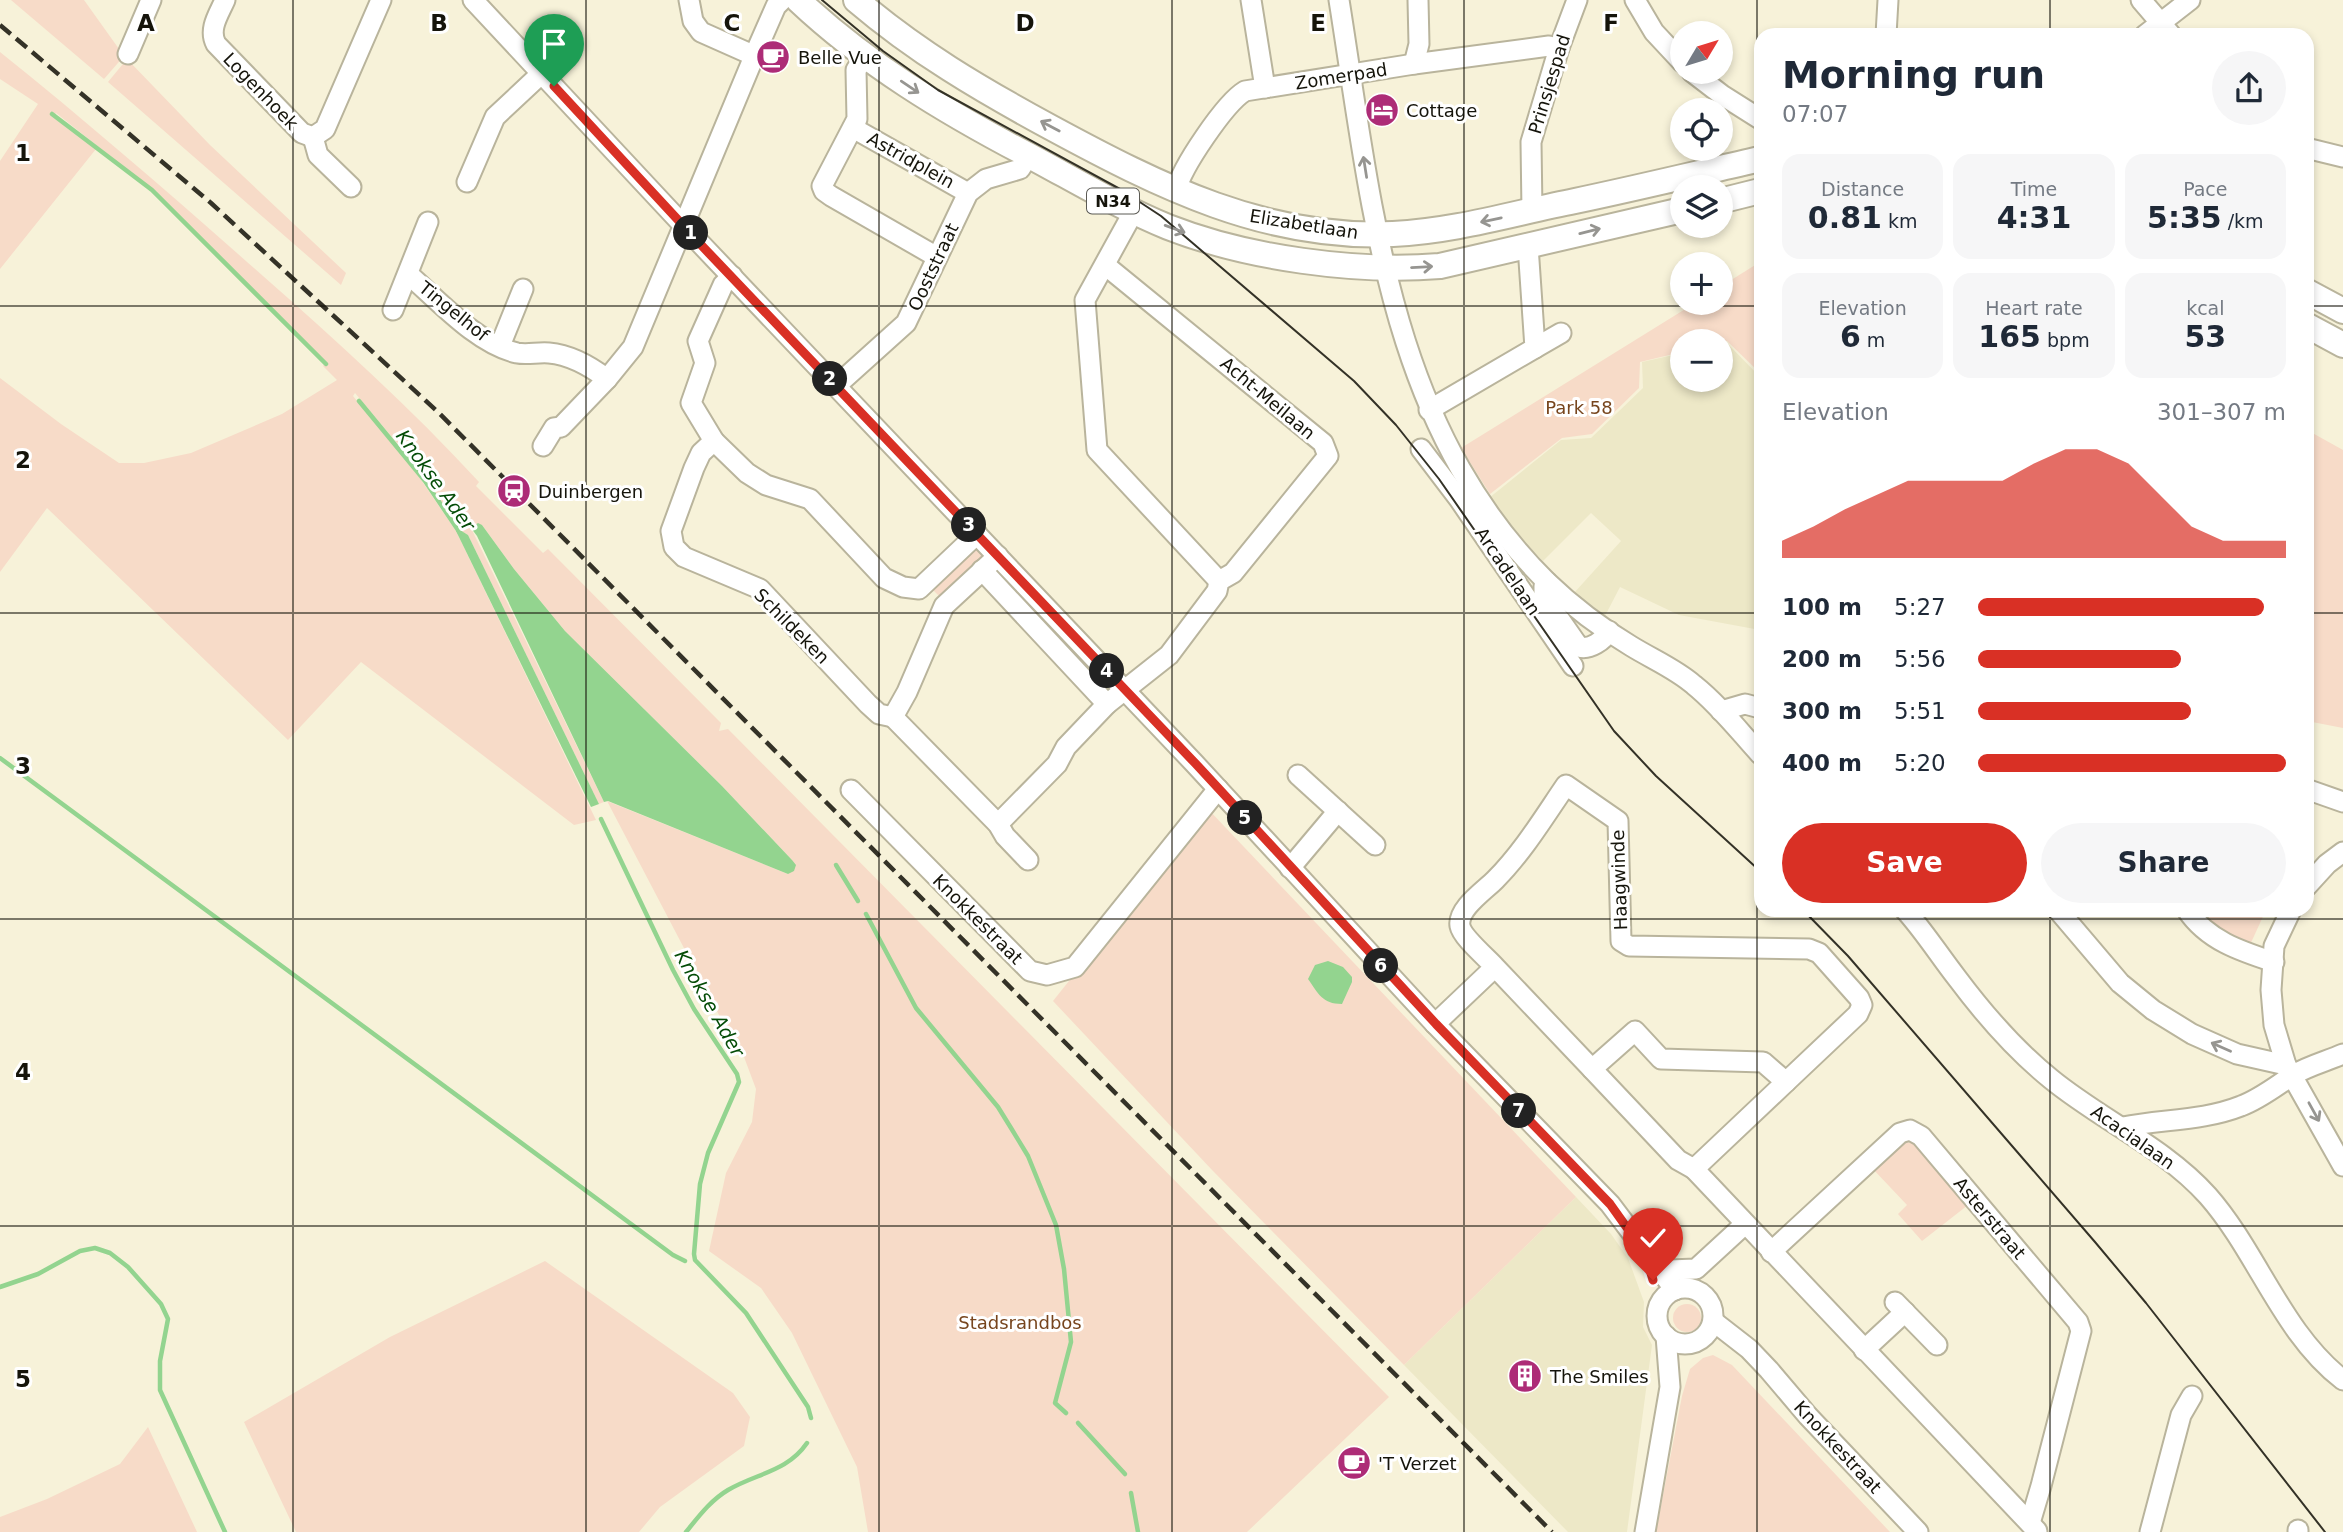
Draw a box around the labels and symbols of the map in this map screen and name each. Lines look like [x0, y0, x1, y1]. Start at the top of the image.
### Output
text: A [137, 10, 155, 36]
text: B [430, 10, 448, 36]
text: C [724, 10, 740, 36]
text: D [1015, 10, 1035, 36]
text: E [1310, 10, 1326, 36]
text: F [1603, 10, 1619, 36]
pin [524, 14, 584, 86]
north arrow [1670, 21, 1732, 84]
street label: Prinsjespad [1524, 32, 1574, 136]
cafe icon: Belle Vue [754, 38, 792, 76]
place label: Belle Vue [798, 47, 882, 68]
street label: Logenhoek [219, 48, 303, 134]
street label: Zomerpad [1293, 58, 1389, 94]
one-way arrow [899, 81, 919, 95]
hotel icon: Cottage [1363, 91, 1401, 129]
place label: Cottage [1406, 100, 1477, 121]
one-way arrow [1040, 119, 1060, 133]
street label: Astridplein [864, 127, 958, 193]
text: 1 [15, 140, 31, 166]
one-way arrow [1358, 156, 1371, 179]
road number: N34 [1087, 188, 1139, 214]
street label: Elizabetlaan [1248, 205, 1360, 243]
one-way arrow [1480, 214, 1503, 228]
pin: 1 [674, 216, 708, 250]
street label: Ooststraat [903, 220, 963, 314]
one-way arrow [1163, 224, 1185, 236]
one-way arrow [1578, 224, 1601, 237]
one-way arrow [1411, 261, 1434, 274]
street label: Tingelhof [414, 276, 493, 346]
street label: Acht-Meilaan [1216, 352, 1320, 444]
pin: 2 [812, 362, 848, 396]
park label: Park 58 [1545, 397, 1613, 418]
water label: Knokse Ader [392, 425, 481, 536]
text: 2 [15, 447, 31, 473]
station icon: Duinbergen [495, 472, 533, 510]
place label: Duinbergen [538, 481, 643, 502]
pin: 3 [951, 508, 986, 542]
street label: Arcadelaan [1471, 523, 1545, 619]
street label: Schildeken [750, 584, 834, 668]
pin: 4 [1090, 654, 1124, 688]
text: 3 [15, 753, 31, 779]
pin: 5 [1228, 800, 1262, 836]
street label: Haagwinde [1607, 829, 1631, 931]
street label: Knokkestraat [929, 870, 1027, 968]
water label: Knokse Ader [671, 946, 750, 1061]
pin: 6 [1364, 948, 1398, 984]
one-way arrow [2211, 1040, 2232, 1053]
text: 4 [15, 1059, 31, 1085]
pin: 7 [1502, 1094, 1536, 1128]
street label: Acacialaan [2087, 1100, 2179, 1174]
one-way arrow [2307, 1101, 2321, 1122]
street label: Asterstraat [1950, 1173, 2030, 1263]
pin [1623, 1208, 1683, 1280]
park label: Stadsrandbos [958, 1312, 1082, 1333]
building icon: The Smiles [1506, 1357, 1544, 1395]
text: 5 [15, 1366, 31, 1392]
place label: The Smiles [1549, 1366, 1649, 1387]
street label: Knokkestraat [1790, 1397, 1886, 1497]
cafe icon: 'T Verzet [1335, 1444, 1373, 1482]
place label: 'T Verzet [1378, 1453, 1457, 1474]

